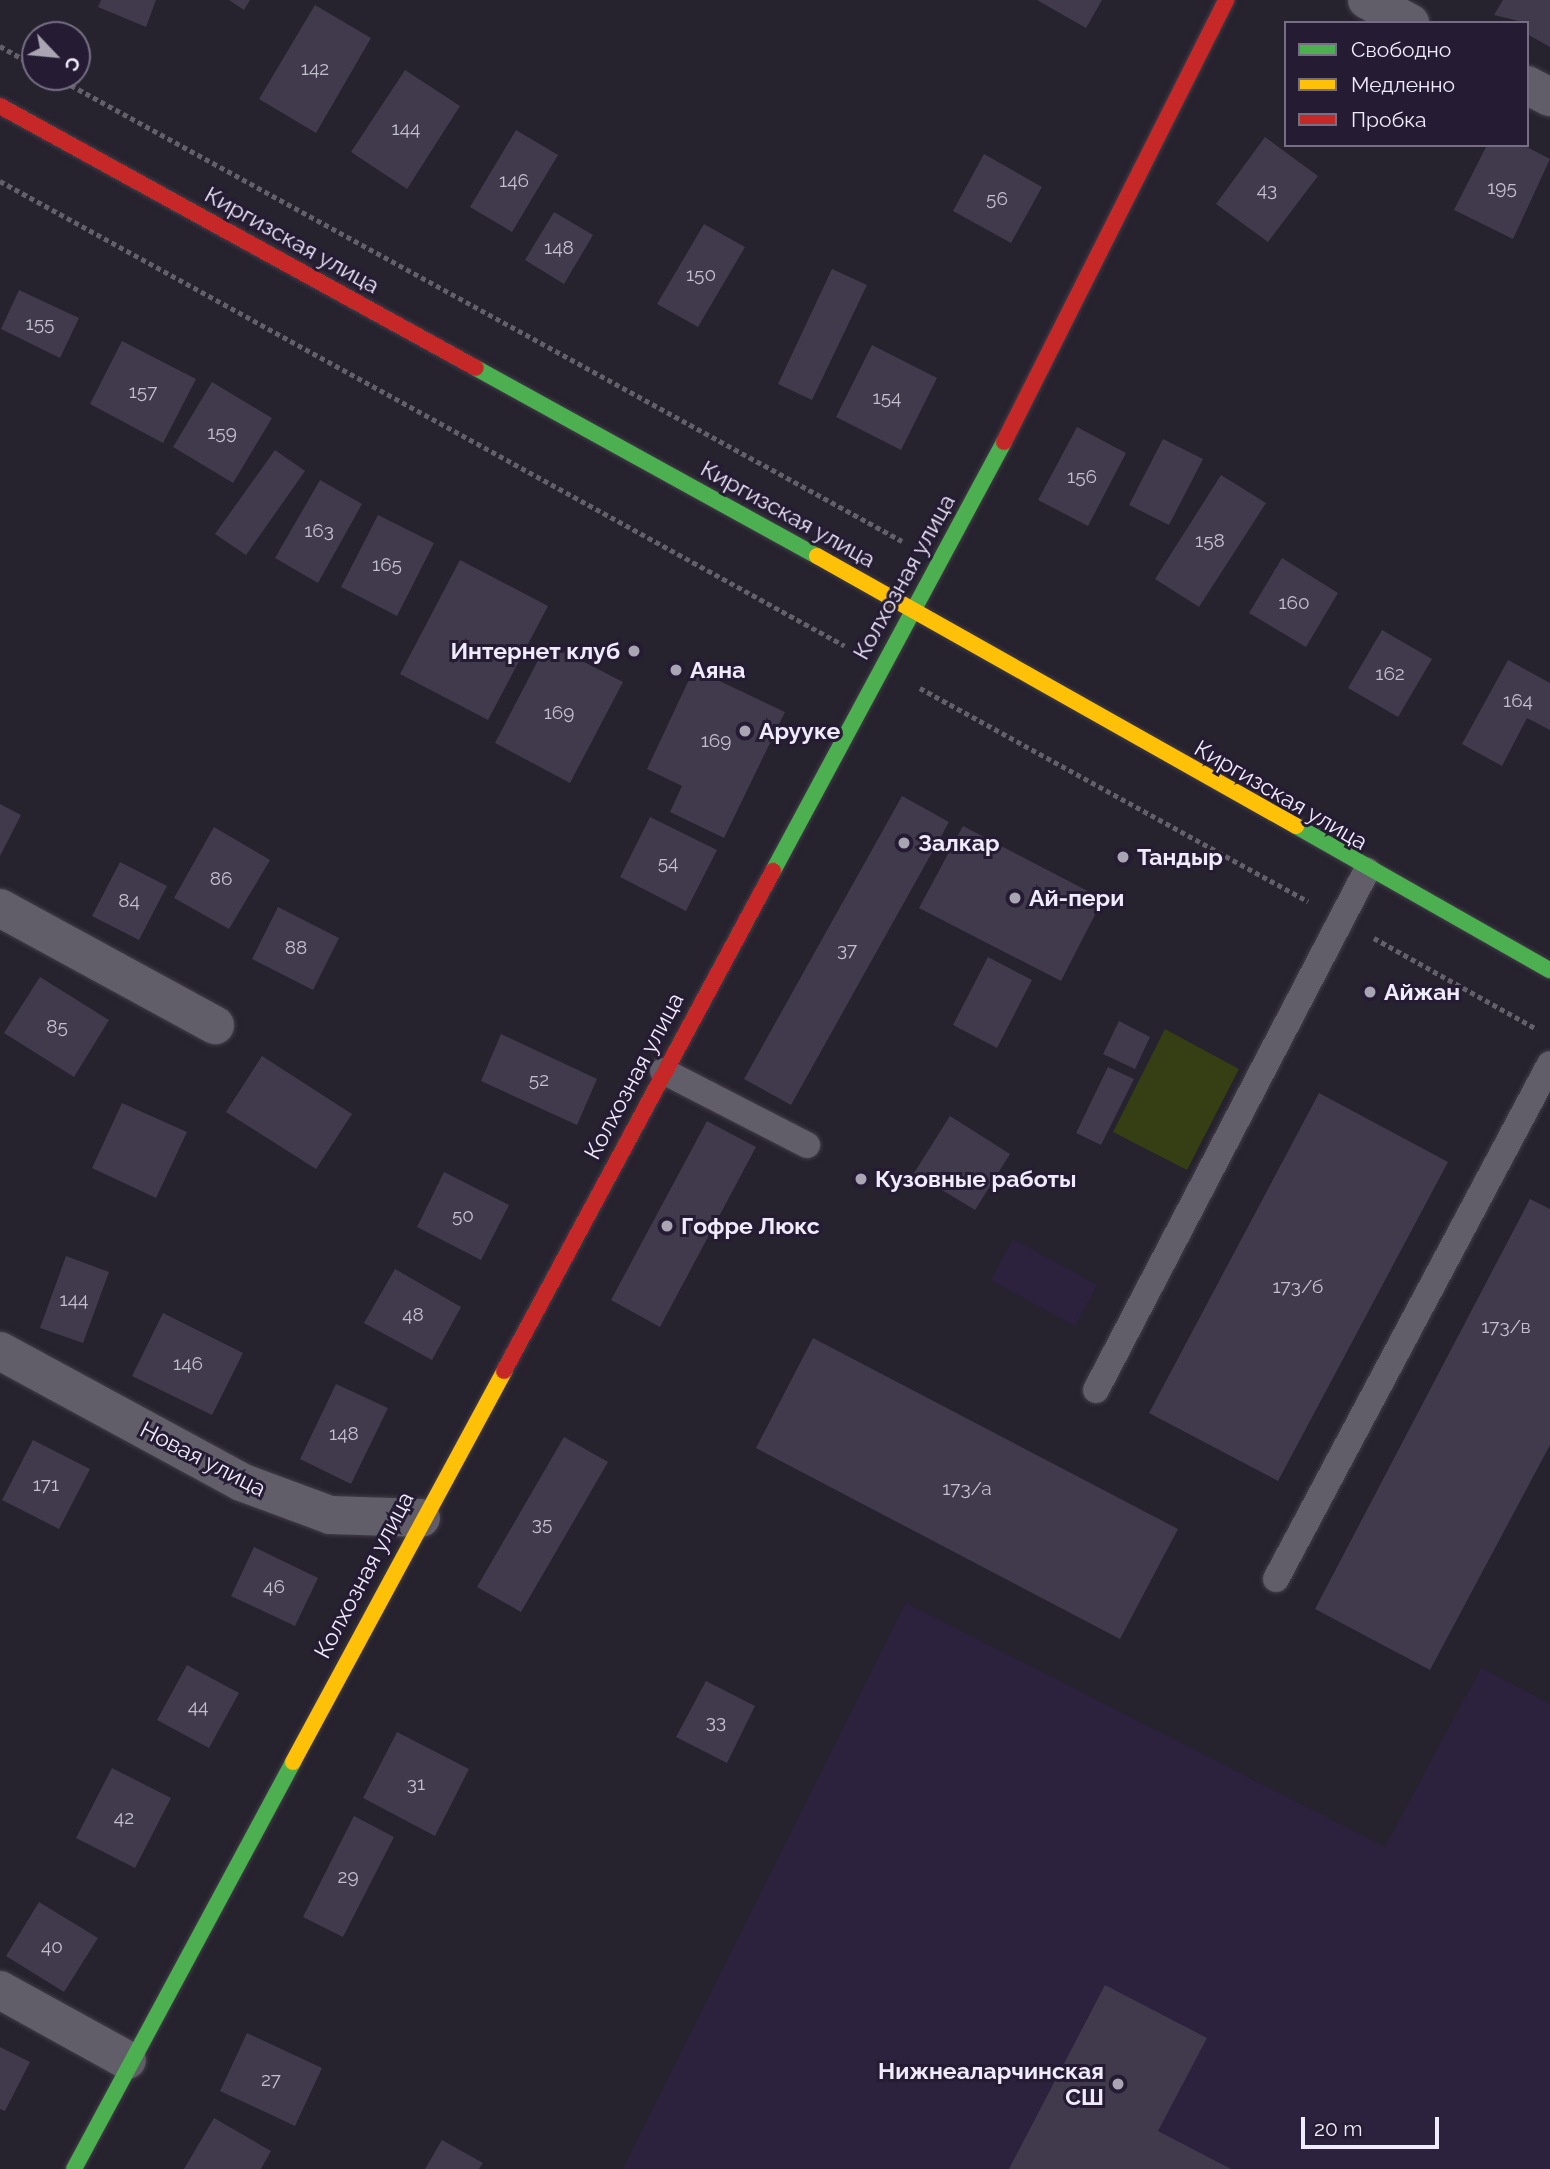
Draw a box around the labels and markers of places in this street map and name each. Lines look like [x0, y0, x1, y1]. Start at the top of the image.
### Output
place label: Интернет клуб [450, 637, 620, 665]
marker: Интернет клуб [626, 643, 642, 659]
place label: Аяна [690, 656, 745, 684]
marker: Аяна [668, 662, 684, 678]
place label: Арууке [759, 717, 840, 745]
marker: Арууке [737, 723, 753, 739]
place label: Залкар [918, 829, 1000, 857]
marker: Залкар [896, 835, 912, 851]
place label: Тандыр [1137, 843, 1223, 871]
marker: Тандыр [1115, 849, 1131, 865]
place label: Ай-пери [1029, 884, 1124, 912]
marker: Ай-пери [1007, 890, 1023, 906]
place label: Айжан [1384, 978, 1460, 1006]
marker: Айжан [1362, 984, 1378, 1000]
place label: Кузовные работы [875, 1165, 1077, 1193]
marker: Кузовные работы [853, 1171, 869, 1187]
place label: Гофре Люкс [681, 1212, 820, 1240]
marker: Гофре Люкс [659, 1218, 675, 1234]
place label: Нижнеаларчинская СШ [878, 2057, 1104, 2111]
marker: Нижнеаларчинская СШ [1110, 2076, 1126, 2092]

